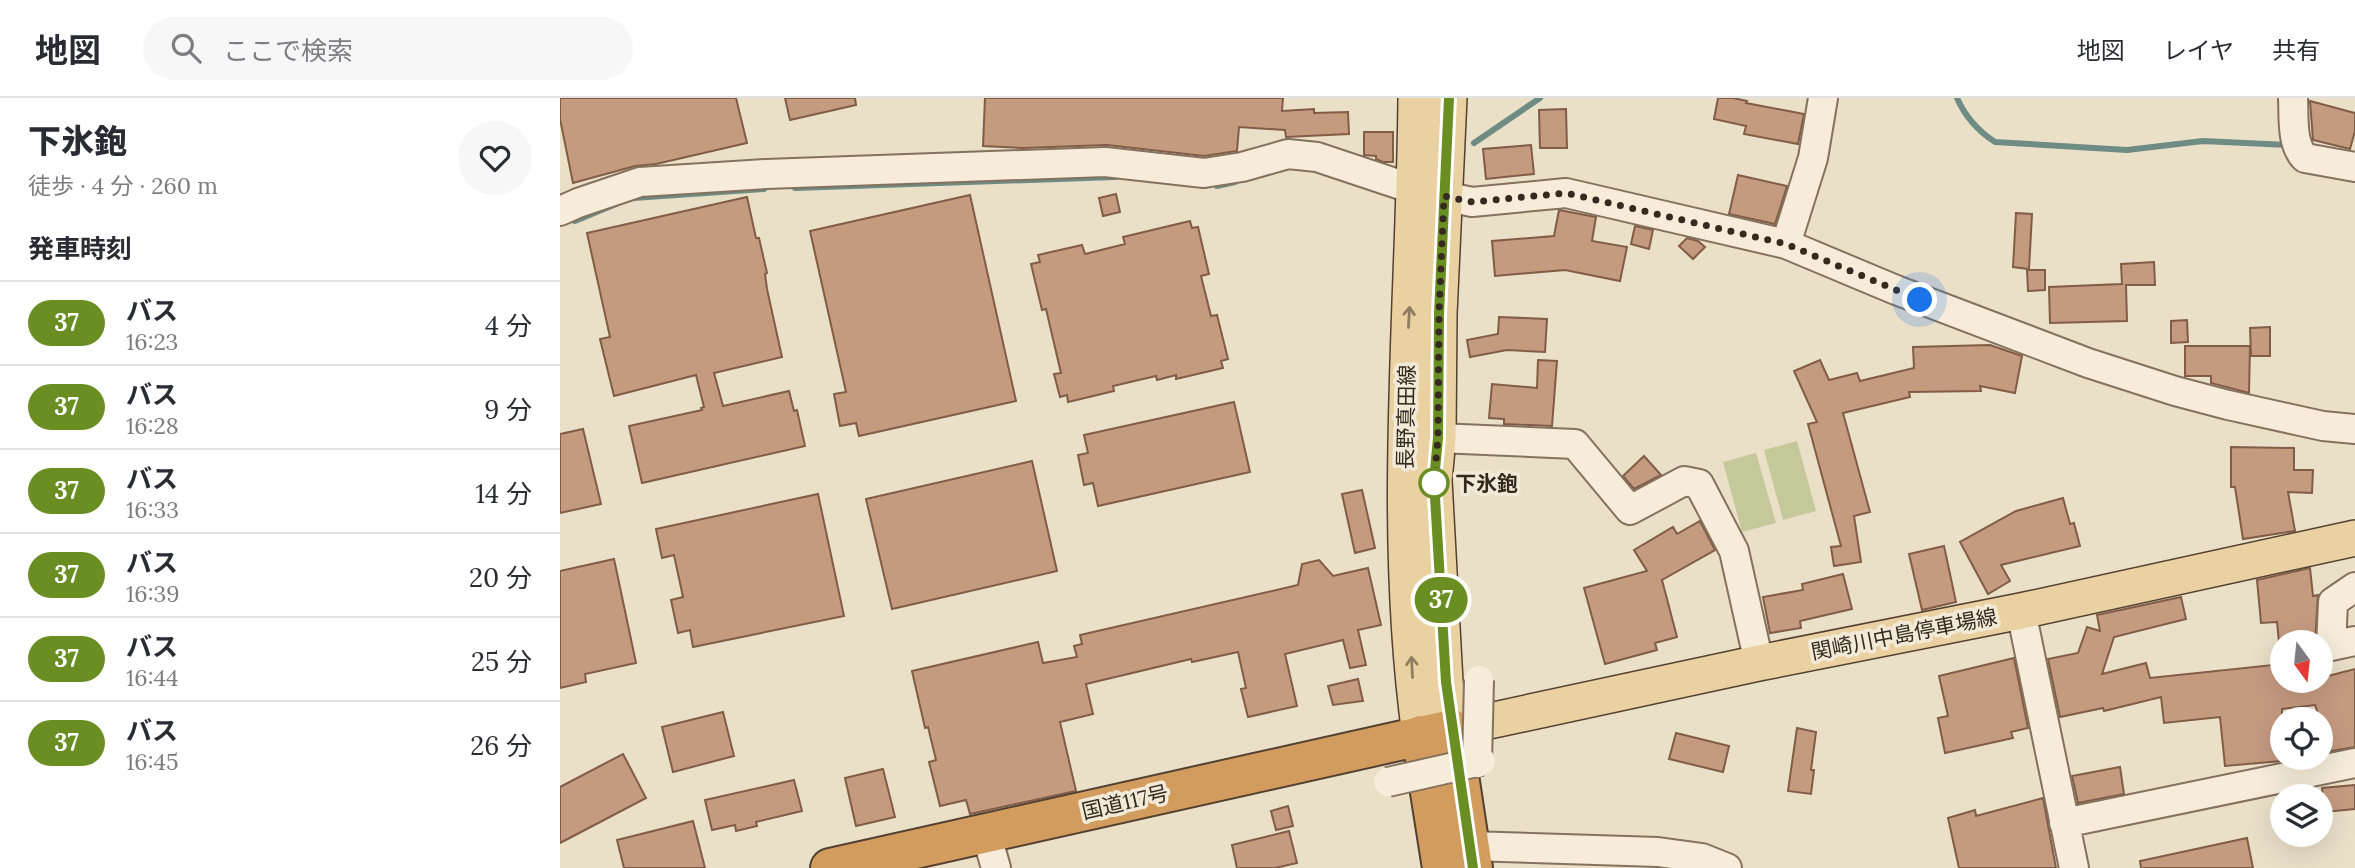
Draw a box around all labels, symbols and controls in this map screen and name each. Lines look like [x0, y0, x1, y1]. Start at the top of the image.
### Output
search box [143, 17, 633, 80]
text: 地図 [35, 29, 101, 71]
icon: search [167, 29, 205, 67]
text: ここで検索 [223, 34, 353, 67]
text: 地図 [2077, 35, 2125, 66]
text: レイヤ [2163, 35, 2234, 66]
text: 共有 [2272, 35, 2320, 66]
text: 下氷鉋 [28, 120, 127, 162]
button: heart [458, 121, 532, 195]
text: 徒歩 · 4 分 · 260 m [28, 171, 218, 200]
text: 発車時刻 [28, 232, 132, 265]
your location [1902, 282, 1937, 317]
text: バス [126, 294, 178, 327]
one-way arrow [1403, 306, 1416, 329]
text: 37 [54, 307, 79, 338]
text: 4 分 [485, 309, 532, 342]
text: 16:23 [126, 327, 178, 356]
street label: 長野真田線 [1392, 364, 1420, 470]
text: バス [126, 378, 178, 411]
text: 37 [54, 391, 79, 422]
text: 9 分 [484, 393, 532, 426]
text: 16:28 [126, 411, 179, 440]
text: バス [126, 462, 178, 495]
marker: 下氷鉋 [1419, 468, 1449, 498]
place label: 下氷鉋 [1455, 470, 1518, 497]
text: 37 [54, 475, 79, 506]
text: 14 分 [476, 477, 532, 510]
text: 16:33 [126, 495, 179, 524]
text: バス [126, 546, 178, 579]
text: 37 [54, 559, 79, 590]
text: 20 分 [469, 561, 532, 594]
line badge: 37 [1410, 577, 1472, 623]
text: 16:39 [126, 579, 180, 608]
text: 37 [1429, 584, 1453, 615]
street label: 関崎川中島停車場線 [1809, 603, 1999, 665]
text: バス [126, 630, 178, 663]
north arrow [2270, 630, 2333, 693]
map controls [2270, 630, 2333, 847]
text: 37 [54, 643, 79, 674]
text: 25 分 [471, 645, 532, 678]
one-way arrow [1406, 656, 1419, 679]
text: 16:44 [126, 663, 178, 692]
button: locate [2270, 707, 2333, 770]
text: バス [126, 714, 178, 747]
text: 37 [54, 727, 79, 758]
text: 26 分 [470, 729, 532, 762]
text: 16:45 [126, 747, 178, 776]
street label: 国道117号 [1079, 779, 1171, 825]
button: layers [2270, 784, 2333, 847]

